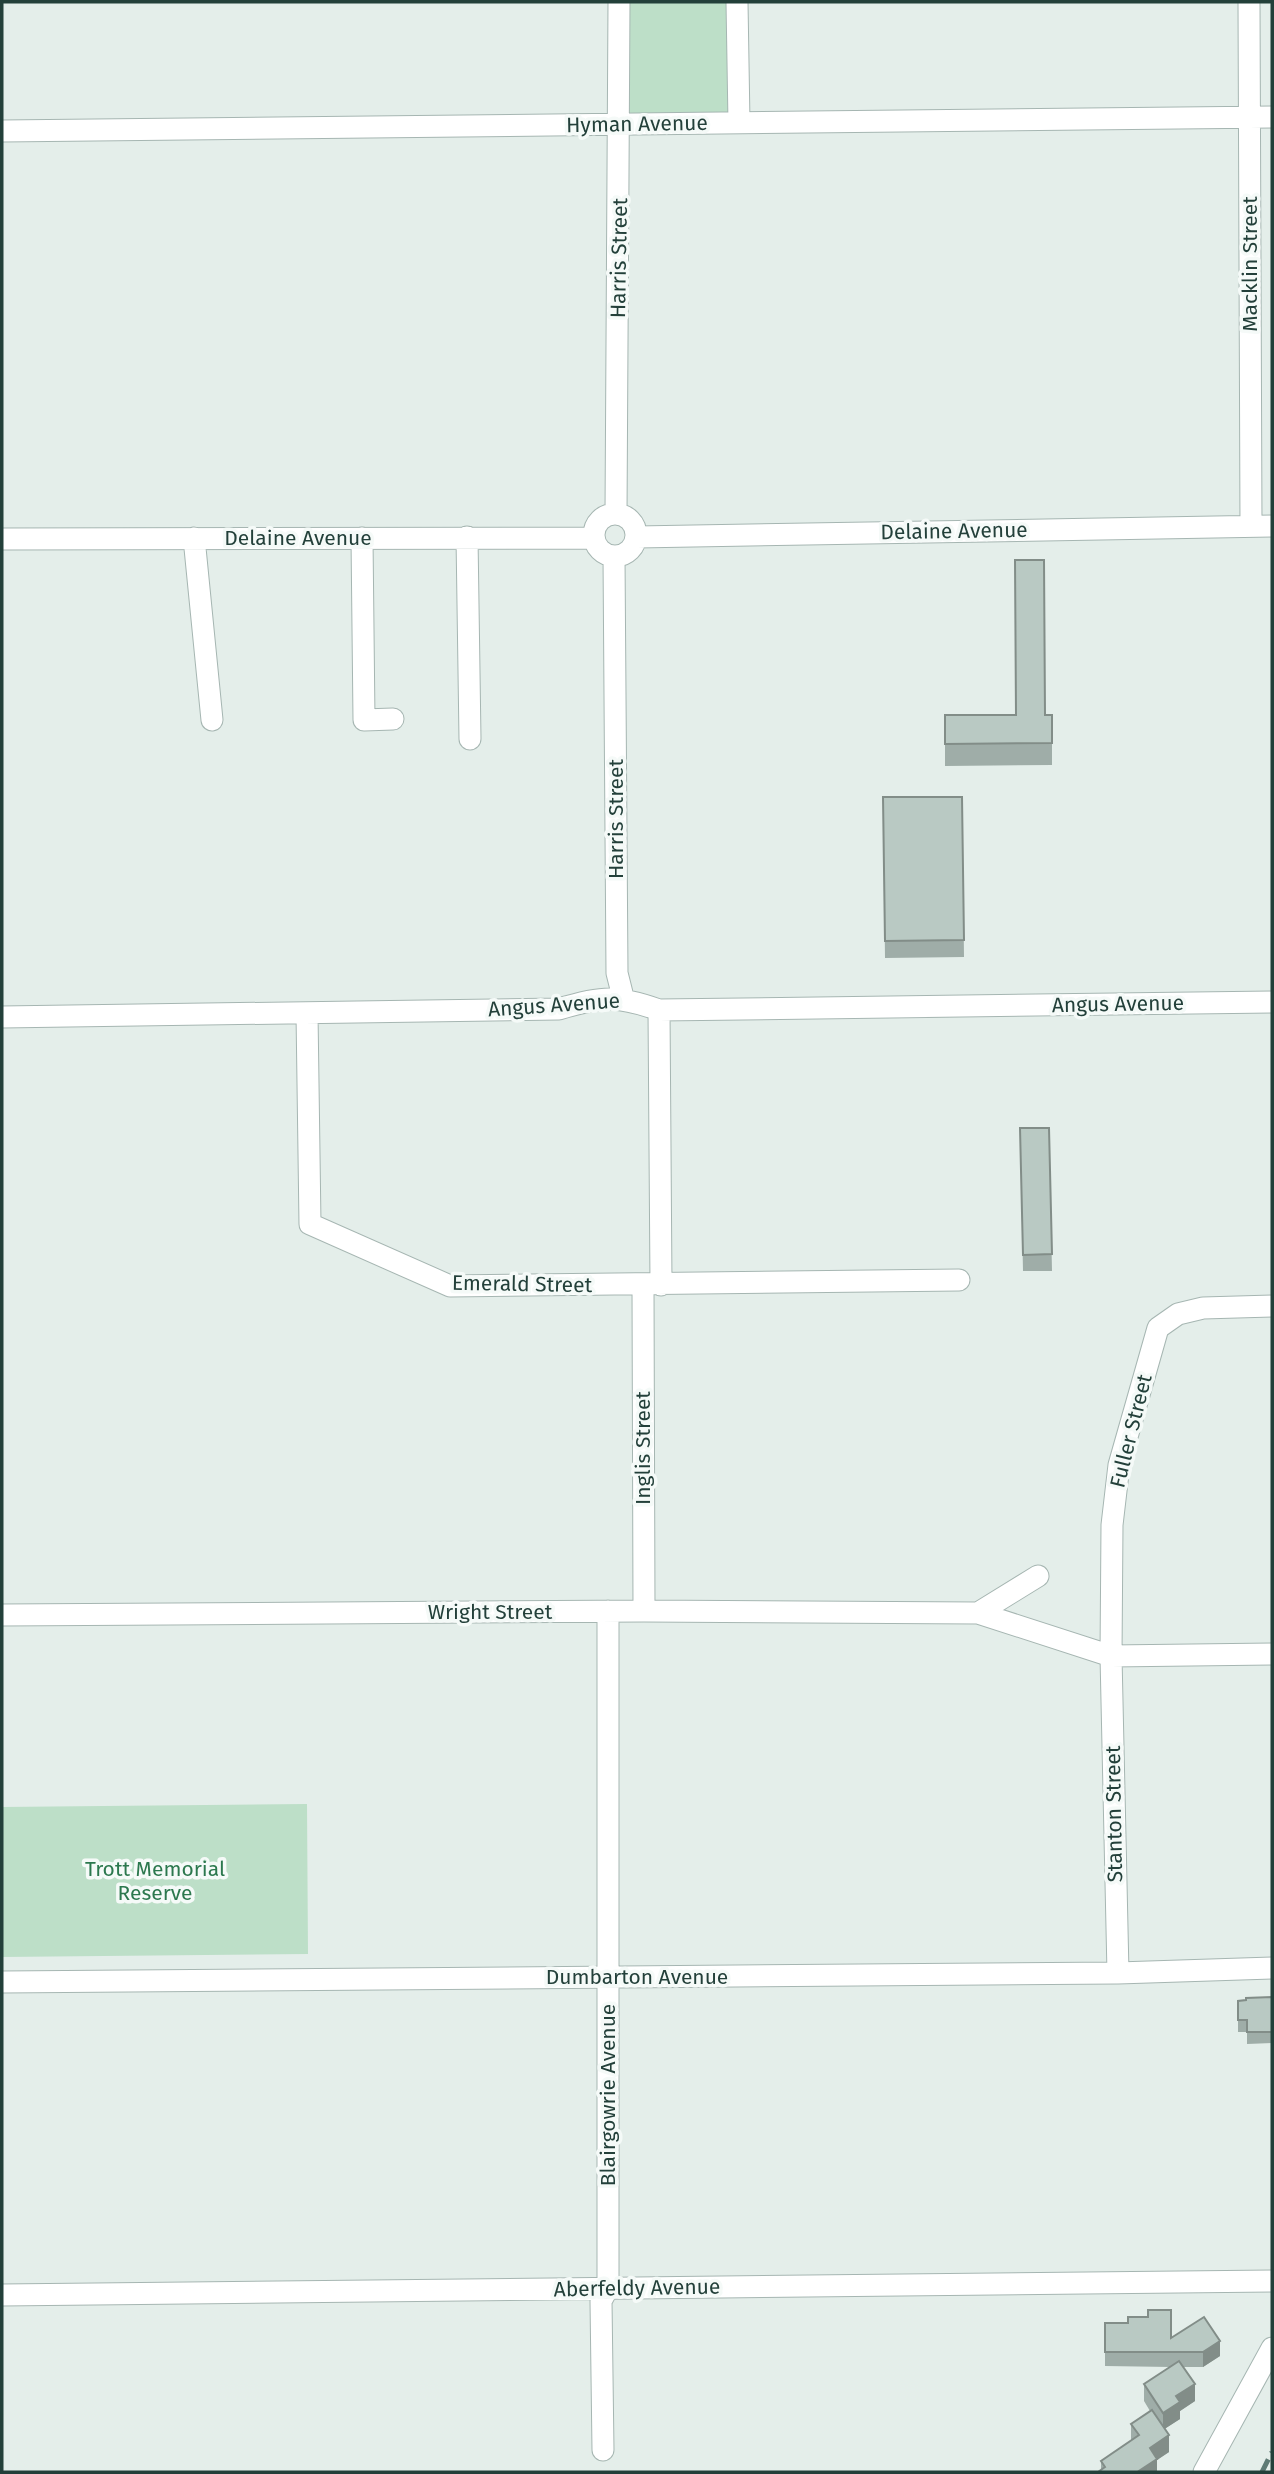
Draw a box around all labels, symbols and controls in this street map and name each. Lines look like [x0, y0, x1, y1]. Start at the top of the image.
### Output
street label: Hyman Avenue [566, 110, 708, 138]
street label: Macklin Street [1237, 196, 1263, 332]
street label: Harris Street [605, 197, 633, 318]
street label: Delaine Avenue [880, 517, 1028, 545]
street label: Delaine Avenue [224, 525, 372, 551]
street label: Harris Street [603, 758, 629, 879]
street label: Angus Avenue [487, 987, 621, 1023]
street label: Angus Avenue [1052, 990, 1184, 1018]
street label: Emerald Street [452, 1270, 593, 1298]
street label: Fuller Street [1104, 1371, 1158, 1490]
street label: Inglis Street [630, 1391, 656, 1505]
street label: Wright Street [428, 1599, 553, 1625]
street label: Stanton Street [1100, 1745, 1128, 1883]
park label: Trott Memorial Reserve [85, 1856, 225, 1906]
street label: Dumbarton Avenue [546, 1964, 728, 1990]
street label: Blairgowrie Avenue [595, 2004, 621, 2186]
street label: Aberfeldy Avenue [554, 2274, 720, 2302]

